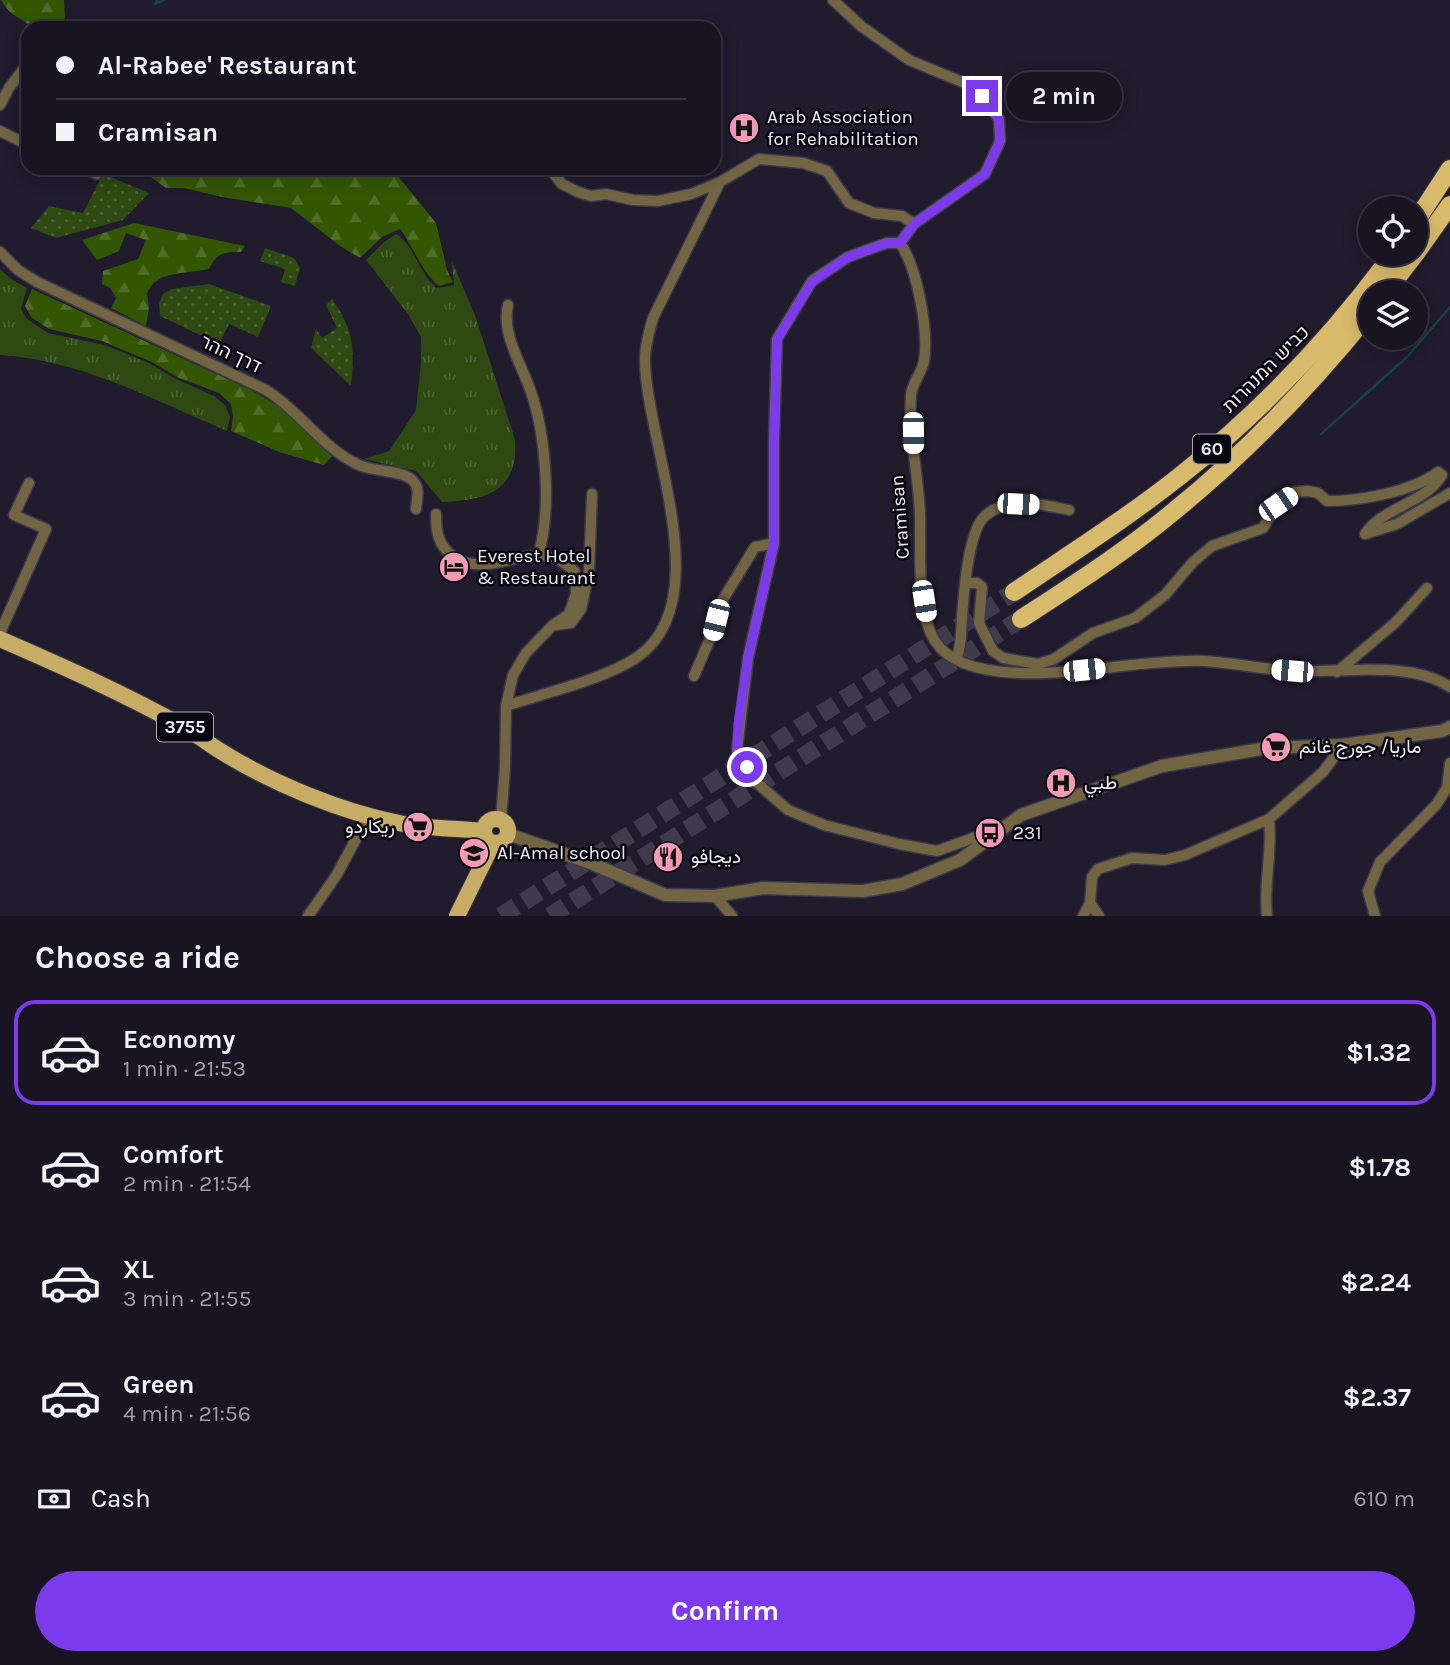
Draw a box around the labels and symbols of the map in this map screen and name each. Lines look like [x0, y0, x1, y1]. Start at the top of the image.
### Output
callout: 2 min [1006, 72, 1122, 120]
route end [966, 80, 998, 112]
place label: Arab Association for Rehabilitation [767, 106, 919, 150]
hospital icon: Arab Association for Rehabilitation [727, 111, 761, 145]
street label: כביש המנהרות [1218, 321, 1314, 417]
street label: דרך ההר [197, 330, 265, 378]
car [903, 412, 924, 454]
road number: 60 [1193, 434, 1231, 463]
street label: Cramisan [886, 474, 914, 560]
car [1255, 484, 1302, 524]
car [997, 493, 1040, 515]
place label: Everest Hotel & Restaurant [477, 545, 595, 589]
hotel icon: Everest Hotel & Restaurant [437, 550, 471, 584]
car [911, 579, 938, 623]
car [701, 597, 732, 643]
car [1063, 657, 1106, 683]
car [1271, 659, 1314, 683]
road number: 3755 [157, 712, 213, 742]
supermarket icon: ماريا/ جورج غانم [1259, 730, 1293, 764]
place label: ماريا/ جورج غانم [1299, 736, 1421, 759]
route start [731, 751, 763, 783]
hospital icon: طبي [1044, 766, 1078, 800]
place label: طبي [1084, 772, 1117, 798]
supermarket icon: ريكاردو [401, 810, 435, 844]
place label: ريكاردو [345, 816, 395, 838]
bus stop icon: 231 [973, 816, 1007, 850]
place label: 231 [1013, 822, 1042, 844]
school or university icon: Al-Amal school [457, 836, 491, 870]
restaurant icon: ديجافو [651, 840, 685, 874]
place label: Al-Amal school [497, 842, 626, 864]
place label: ديجافو [691, 846, 741, 868]

